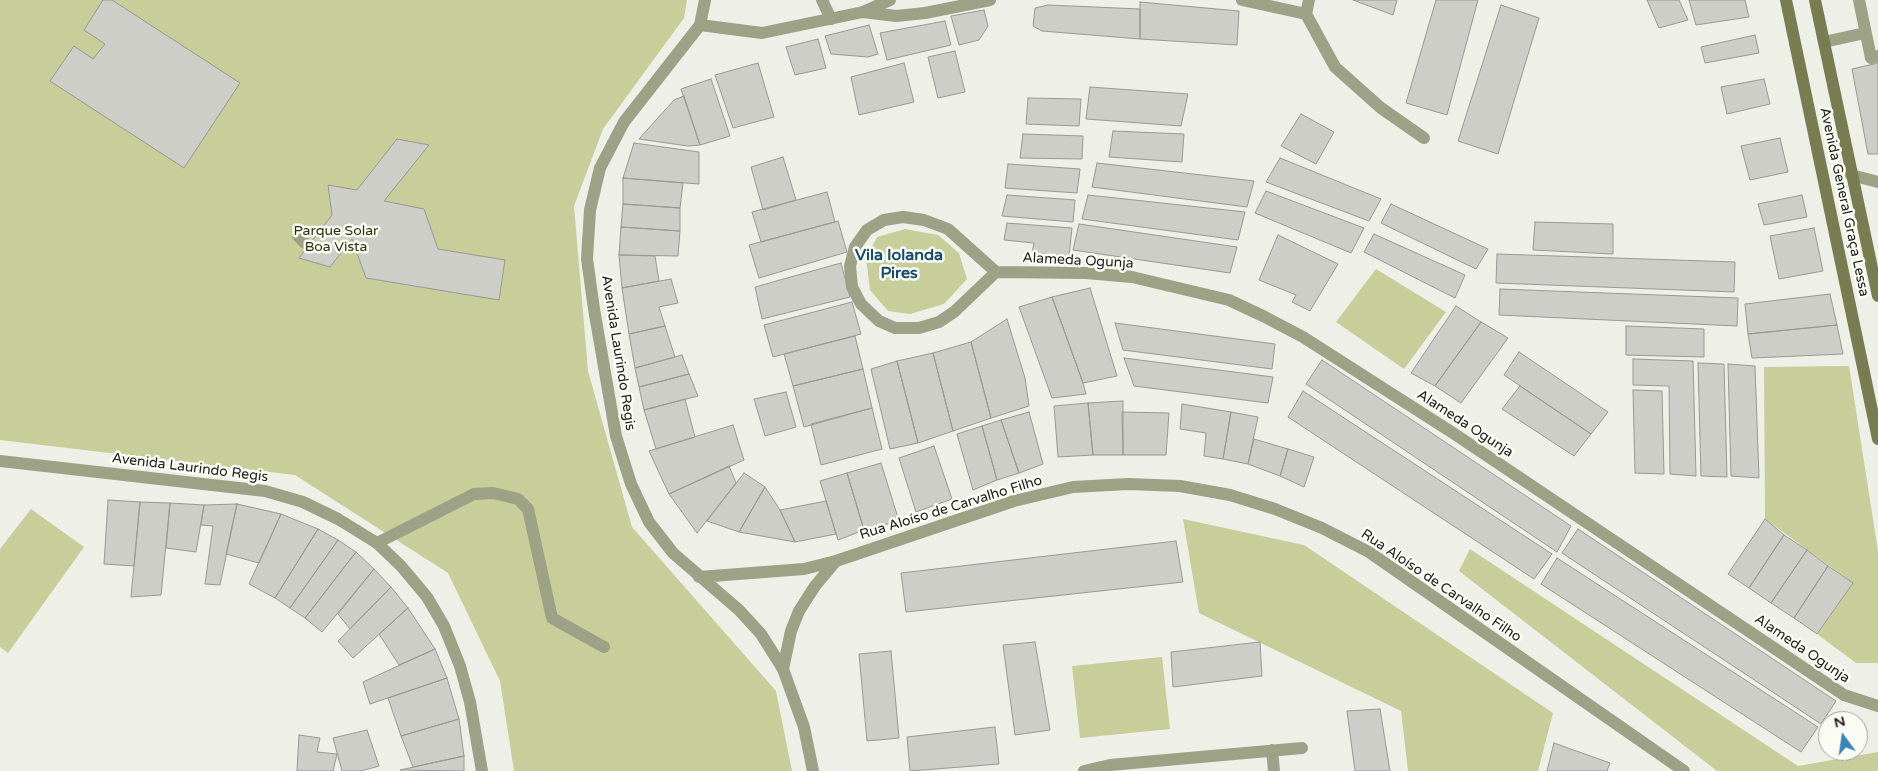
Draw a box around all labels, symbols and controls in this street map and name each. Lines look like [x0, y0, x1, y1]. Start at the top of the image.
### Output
street label: Avenida General Graça Lessa [1816, 106, 1872, 298]
park label: Parque Solar Boa Vista [294, 223, 378, 256]
district label: Vila Iolanda Pires [855, 246, 943, 284]
street label: Alameda Ogunja [1022, 250, 1134, 272]
street label: Avenida Laurindo Regis [597, 274, 639, 432]
street label: Alameda Ogunja [1414, 387, 1516, 461]
street label: Avenida Laurindo Regis [111, 450, 269, 486]
street label: Rua Aloíso de Carvalho Filho [858, 472, 1044, 544]
street label: Rua Aloíso de Carvalho Filho [1358, 526, 1524, 646]
street label: Alameda Ogunja [1751, 611, 1853, 687]
north arrow [1818, 711, 1868, 761]
text: N [1832, 712, 1847, 732]

